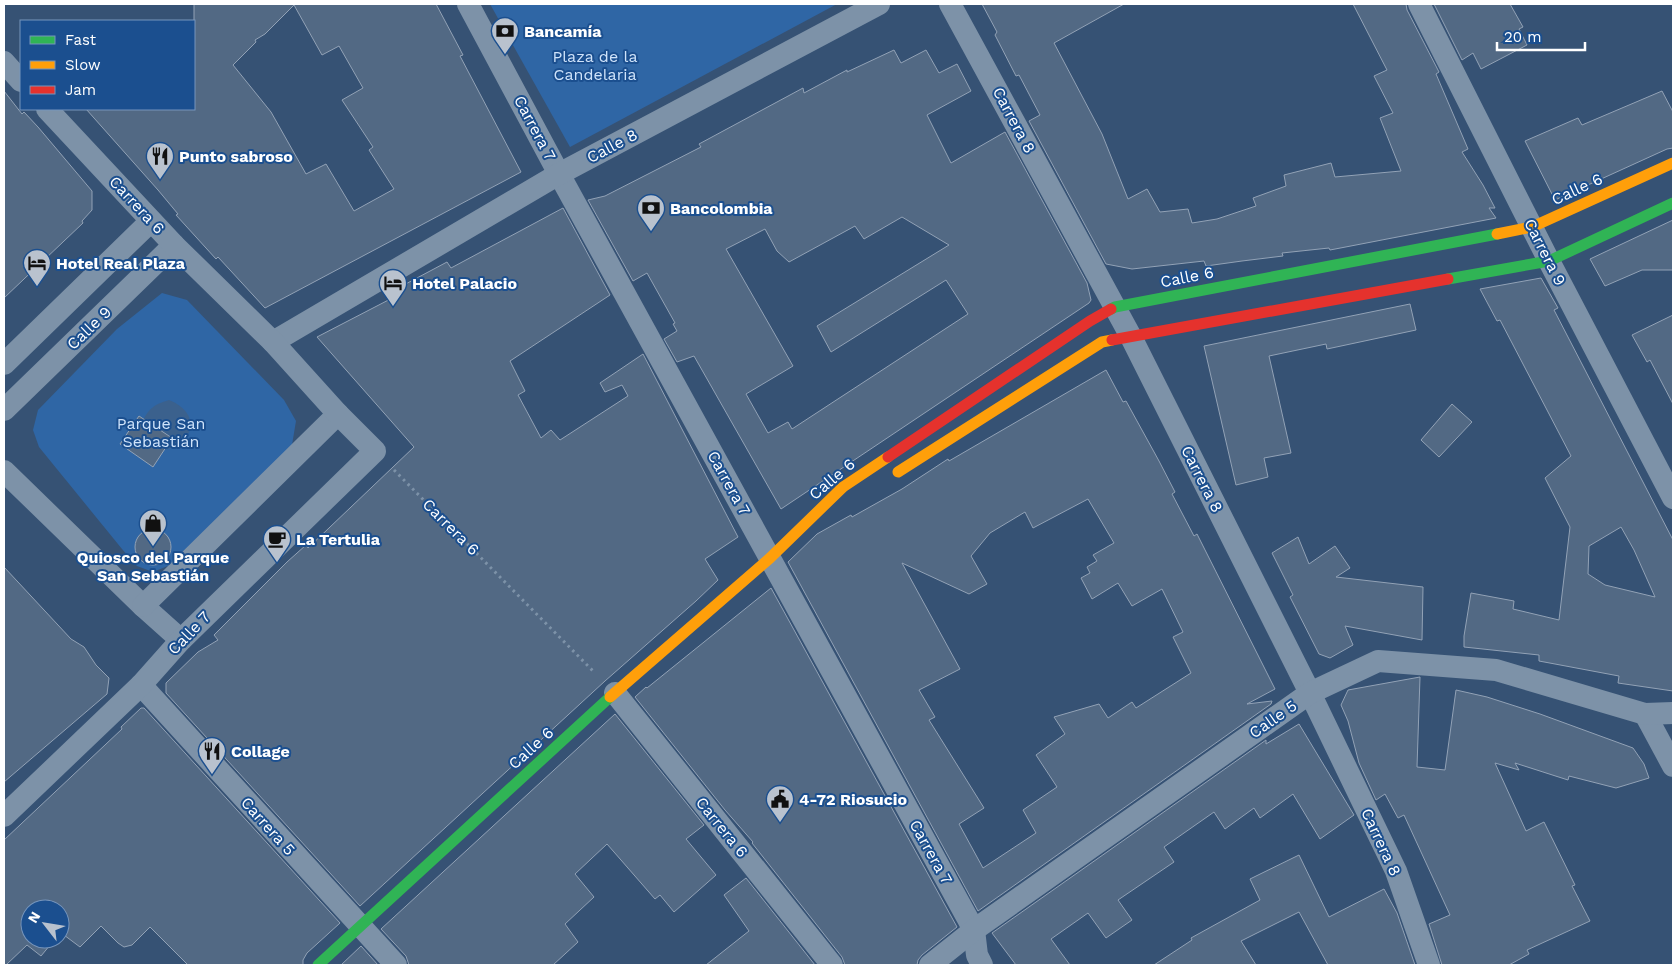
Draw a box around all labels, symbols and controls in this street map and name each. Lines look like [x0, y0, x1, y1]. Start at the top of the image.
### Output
bank icon: Bancamía [490, 16, 520, 55]
legend [20, 20, 195, 110]
scale bar [1497, 20, 1584, 52]
place label: Bancamía [524, 22, 602, 41]
text: 20 m [1504, 28, 1542, 46]
text: Fast [65, 31, 97, 49]
park label: Plaza de la Candelaria [552, 47, 638, 84]
text: Slow [65, 56, 101, 74]
text: Jam [65, 81, 96, 99]
street label: Carrera 8 [989, 84, 1039, 156]
street label: Carrera 7 [510, 92, 560, 164]
street label: Calle 8 [584, 125, 640, 167]
restaurant icon: Punto sabroso [145, 141, 175, 180]
place label: Punto sabroso [179, 147, 293, 166]
street label: Calle 6 [1548, 169, 1606, 209]
street label: Carrera 6 [105, 172, 169, 238]
bank icon: Bancolombia [636, 193, 666, 232]
place label: Bancolombia [670, 199, 773, 218]
street label: Carrera 9 [1520, 215, 1570, 289]
hotel icon: Hotel Real Plaza [22, 248, 52, 287]
place label: Hotel Real Plaza [56, 254, 186, 273]
street label: Calle 6 [1159, 262, 1215, 292]
hotel icon: Hotel Palacio [378, 268, 408, 307]
place label: Hotel Palacio [412, 274, 517, 293]
street label: Calle 9 [63, 302, 115, 354]
park label: Parque San Sebastián [117, 414, 205, 451]
street label: Carrera 8 [1177, 442, 1227, 516]
street label: Carrera 7 [704, 447, 754, 519]
street label: Calle 6 [805, 454, 859, 504]
street label: Carrera 6 [419, 495, 483, 559]
shop icon: Quiosco del Parque San Sebastián [138, 508, 168, 547]
cafe icon: La Tertulia [262, 524, 292, 563]
place label: La Tertulia [296, 530, 381, 549]
place label: Quiosco del Parque San Sebastián [77, 548, 229, 585]
street label: Calle 7 [164, 607, 214, 659]
street label: Calle 5 [1246, 696, 1300, 742]
street label: Calle 6 [504, 723, 558, 773]
restaurant icon: Collage [197, 736, 227, 775]
place label: Collage [231, 742, 290, 761]
public building icon: 4-72 Riosucio [765, 784, 795, 823]
place label: 4-72 Riosucio [799, 790, 907, 809]
street label: Carrera 5 [237, 793, 299, 859]
street label: Carrera 6 [692, 793, 752, 861]
street label: Carrera 8 [1357, 805, 1405, 879]
street label: Carrera 7 [906, 816, 956, 888]
north arrow [20, 899, 70, 949]
text: N [24, 909, 43, 926]

